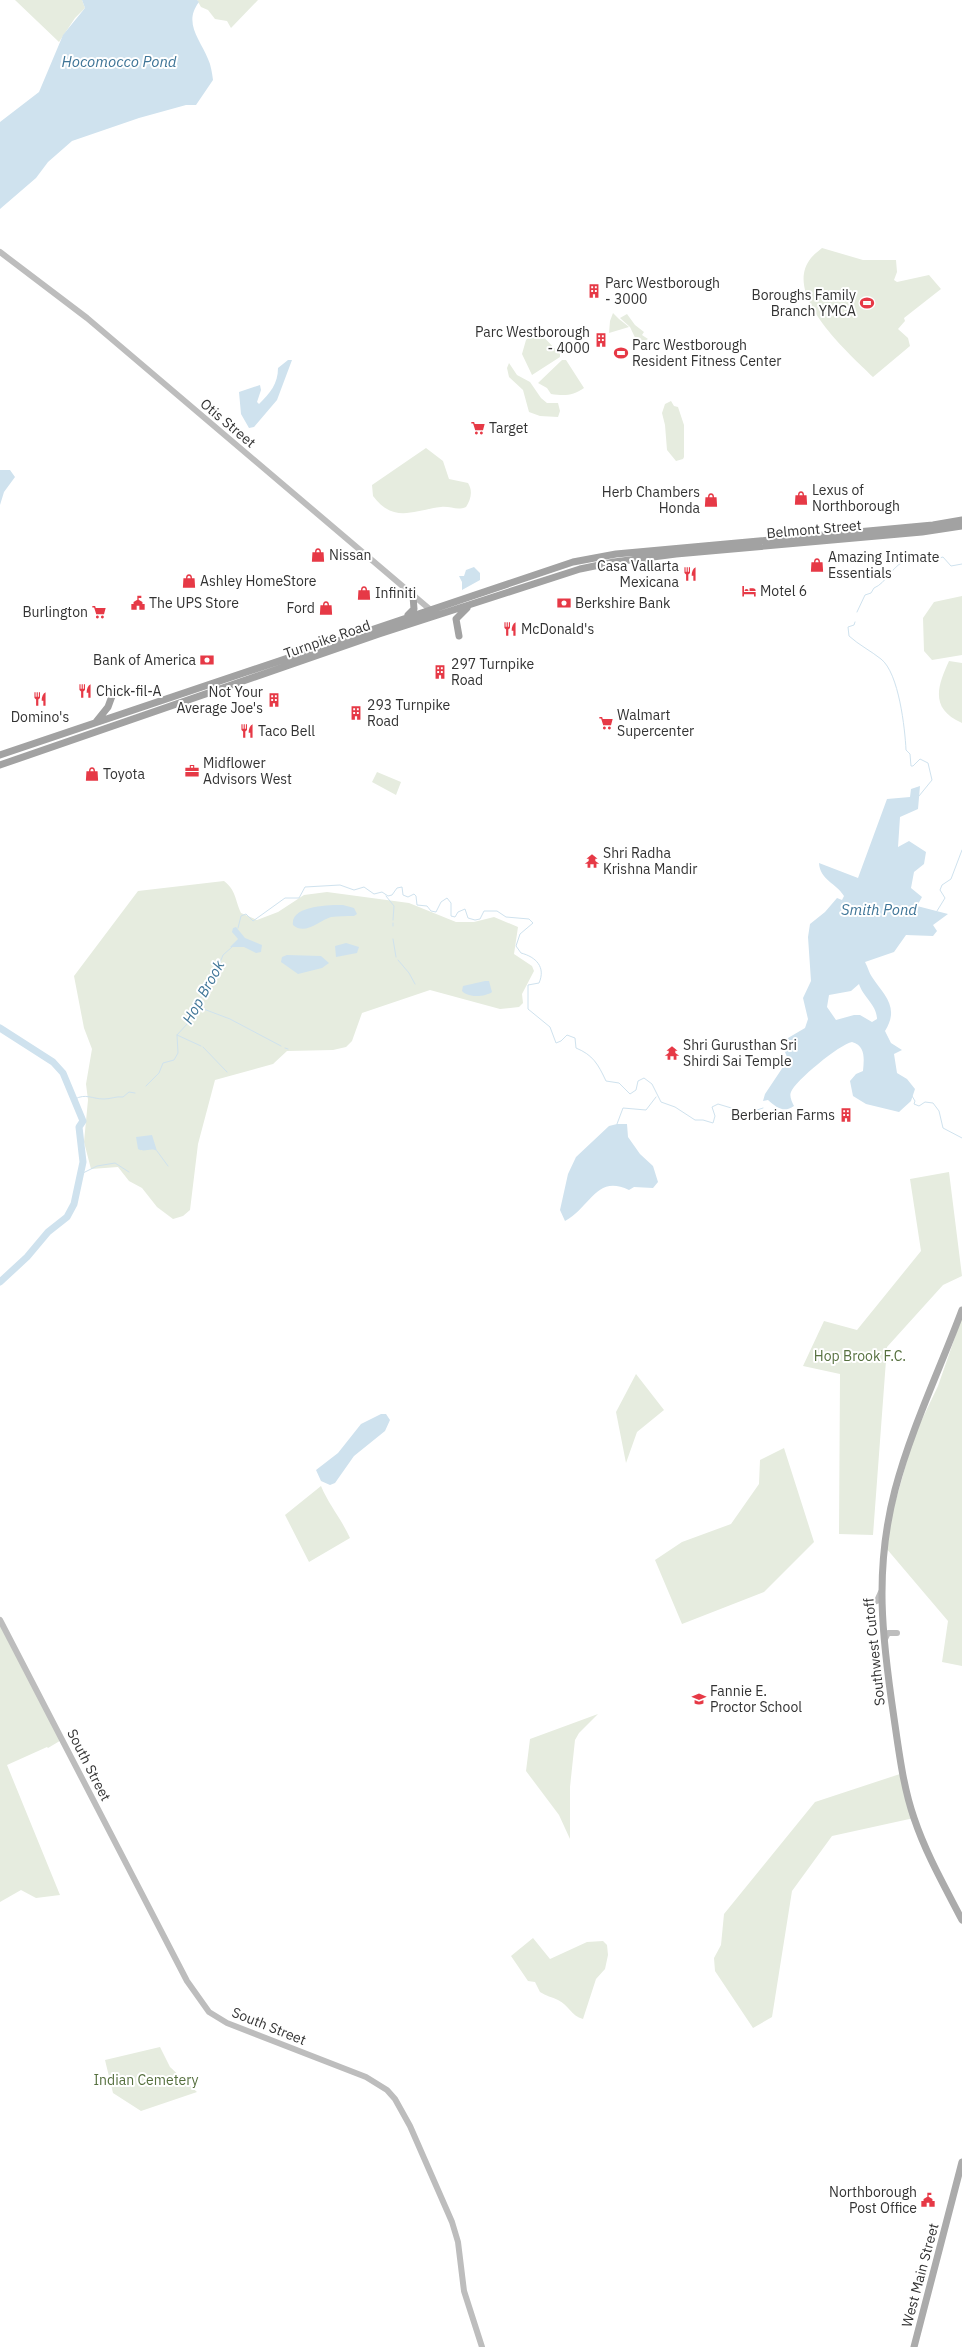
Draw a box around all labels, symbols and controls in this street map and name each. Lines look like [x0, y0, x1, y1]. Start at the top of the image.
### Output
water label: Hocomocco Pond [61, 52, 177, 71]
place label: Parc Westborough - 3000 [605, 274, 720, 308]
building icon: Parc Westborough - 3000 [586, 283, 602, 299]
place label: Boroughs Family Branch YMCA [752, 286, 856, 320]
sports icon: Boroughs Family Branch YMCA [859, 295, 875, 311]
place label: Parc Westborough - 4000 [475, 323, 590, 357]
building icon: Parc Westborough - 4000 [593, 332, 609, 348]
place label: Parc Westborough Resident Fitness Center [632, 336, 781, 370]
sports icon: Parc Westborough Resident Fitness Center [613, 345, 629, 361]
street label: Otis Street [197, 395, 259, 451]
place label: Target [489, 419, 528, 437]
supermarket icon: Target [470, 420, 486, 436]
place label: Lexus of Northborough [812, 481, 900, 515]
place label: Herb Chambers Honda [602, 483, 701, 517]
shop icon: Lexus of Northborough [793, 490, 809, 506]
shop icon: Herb Chambers Honda [703, 492, 719, 508]
street label: Belmont Street [766, 516, 862, 542]
place label: Nissan [329, 546, 371, 564]
shop icon: Nissan [310, 547, 326, 563]
place label: Amazing Intimate Essentials [828, 548, 940, 582]
place label: Casa Vallarta Mexicana [597, 557, 680, 591]
shop icon: Amazing Intimate Essentials [809, 557, 825, 573]
restaurant icon: Casa Vallarta Mexicana [682, 566, 698, 582]
place label: Ashley HomeStore [200, 572, 317, 590]
shop icon: Ashley HomeStore [181, 573, 197, 589]
place label: Motel 6 [760, 582, 807, 600]
hotel icon: Motel 6 [741, 583, 757, 599]
place label: Infiniti [375, 584, 416, 602]
shop icon: Infiniti [356, 585, 372, 601]
place label: The UPS Store [149, 594, 239, 612]
place label: Berkshire Bank [575, 594, 671, 612]
public building icon: The UPS Store [130, 595, 146, 611]
bank icon: Berkshire Bank [556, 595, 572, 611]
place label: Ford [287, 599, 315, 617]
shop icon: Ford [318, 600, 334, 616]
place label: Burlington [22, 603, 88, 621]
supermarket icon: Burlington [91, 604, 107, 620]
street label: Turnpike Road [281, 616, 373, 662]
place label: McDonald's [521, 620, 594, 638]
restaurant icon: McDonald's [502, 621, 518, 637]
place label: Bank of America [93, 651, 197, 669]
bank icon: Bank of America [199, 652, 215, 668]
place label: 297 Turnpike Road [451, 655, 535, 689]
building icon: 297 Turnpike Road [432, 664, 448, 680]
place label: Chick-fil-A [96, 682, 161, 700]
restaurant icon: Chick-fil-A [77, 683, 93, 699]
place label: Not Your Average Joe's [176, 683, 263, 717]
restaurant icon: Domino's [32, 691, 48, 707]
building icon: Not Your Average Joe's [266, 692, 282, 708]
place label: 293 Turnpike Road [367, 696, 451, 730]
building icon: 293 Turnpike Road [348, 705, 364, 721]
place label: Walmart Supercenter [617, 706, 694, 740]
place label: Domino's [11, 708, 70, 726]
supermarket icon: Walmart Supercenter [598, 715, 614, 731]
place label: Taco Bell [258, 722, 315, 740]
restaurant icon: Taco Bell [239, 723, 255, 739]
place label: Midflower Advisors West [203, 754, 292, 788]
office icon: Midflower Advisors West [184, 763, 200, 779]
place label: Toyota [103, 765, 146, 783]
shop icon: Toyota [84, 766, 100, 782]
place label: Shri Radha Krishna Mandir [603, 844, 697, 878]
temple icon: Shri Radha Krishna Mandir [584, 853, 600, 869]
water label: Smith Pond [841, 900, 917, 919]
water label: Hop Brook [178, 957, 228, 1027]
place label: Shri Gurusthan Sri Shirdi Sai Temple [683, 1036, 797, 1070]
temple icon: Shri Gurusthan Sri Shirdi Sai Temple [664, 1045, 680, 1061]
place label: Berberian Farms [731, 1106, 835, 1124]
building icon: Berberian Farms [838, 1107, 854, 1123]
park label: Hop Brook F.C. [814, 1347, 906, 1365]
street label: Southwest Cutoff [859, 1597, 889, 1707]
place label: Fannie E. Proctor School [710, 1682, 802, 1716]
school or university icon: Fannie E. Proctor School [691, 1691, 707, 1707]
street label: South Street [63, 1726, 115, 1804]
street label: South Street [229, 2003, 309, 2049]
park label: Indian Cemetery [94, 2071, 199, 2089]
place label: Northborough Post Office [829, 2183, 917, 2217]
public building icon: Northborough Post Office [920, 2192, 936, 2208]
street label: West Main Street [897, 2221, 943, 2329]

